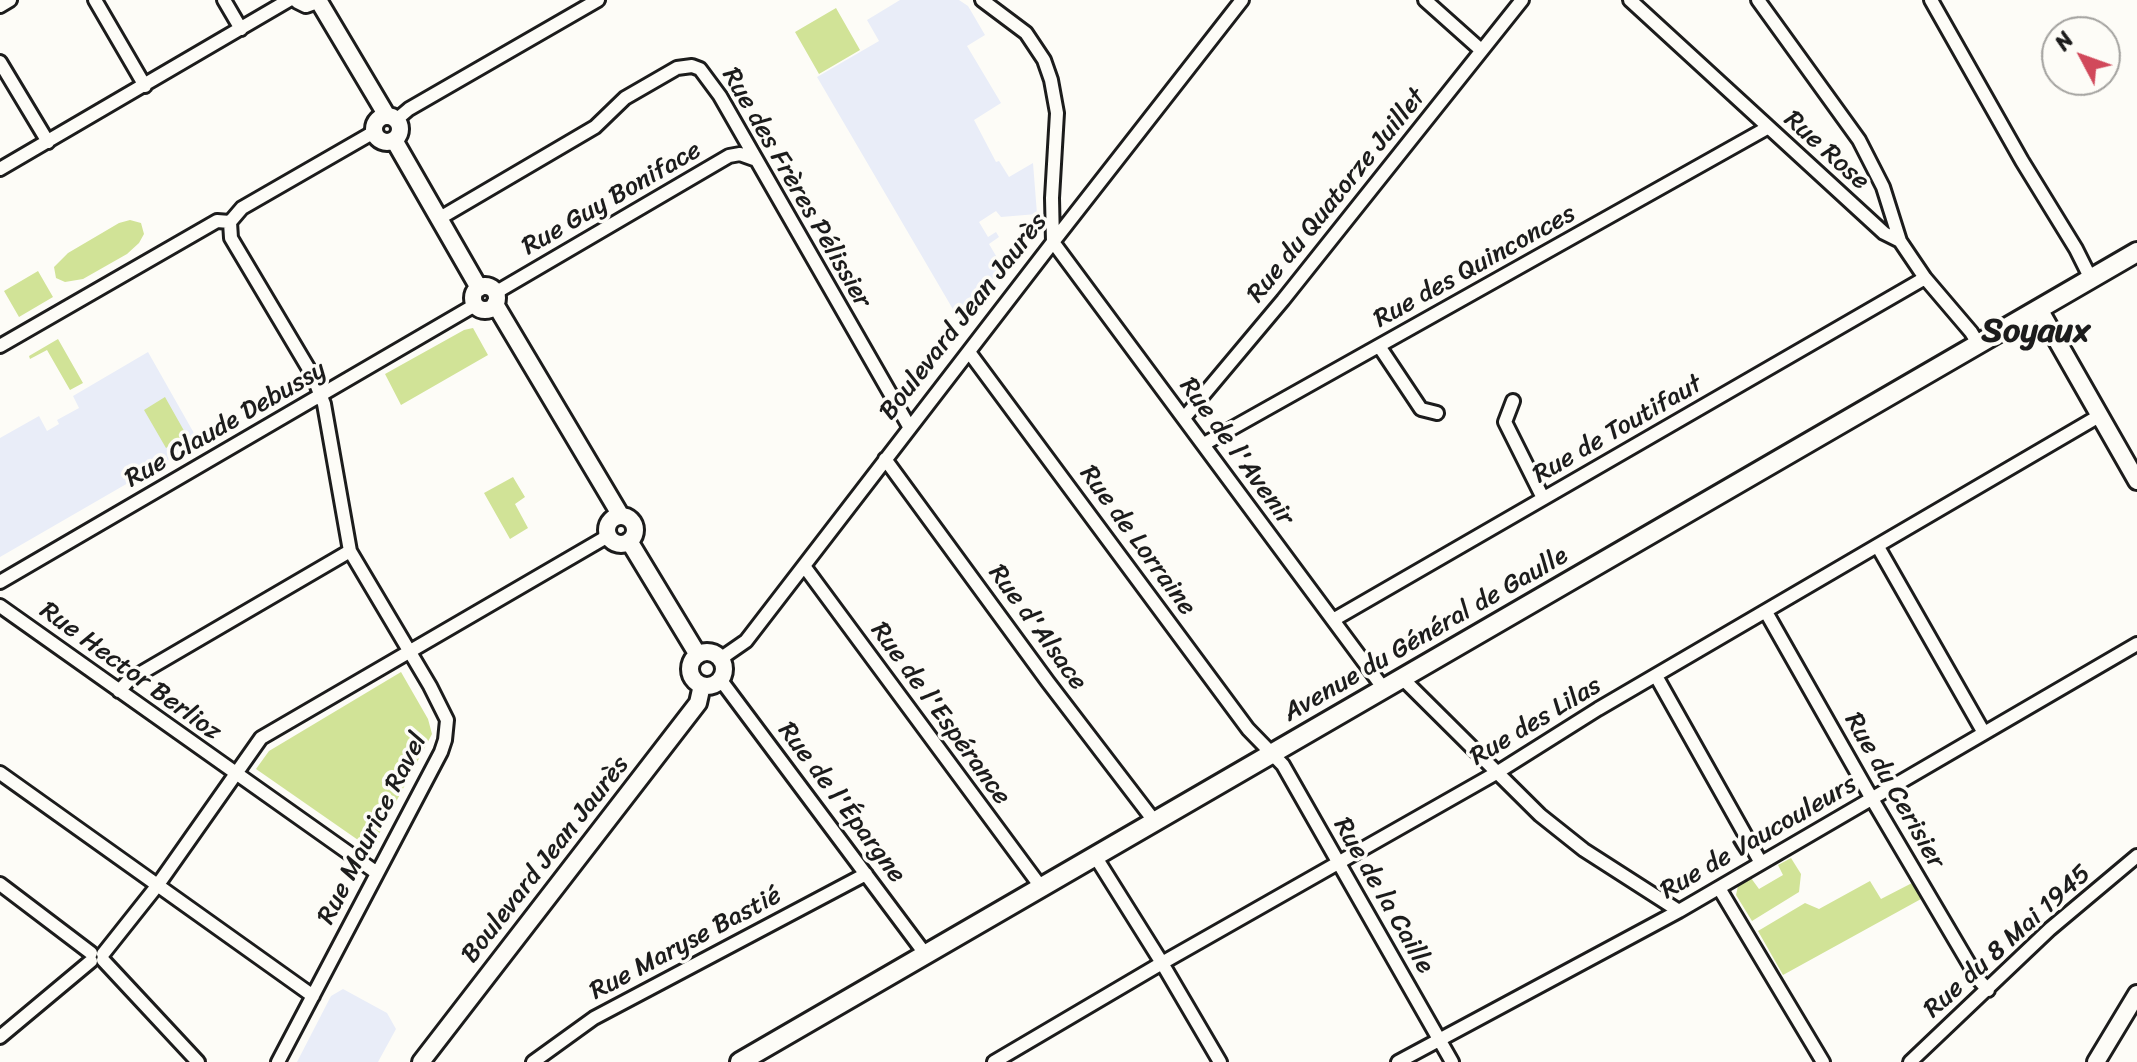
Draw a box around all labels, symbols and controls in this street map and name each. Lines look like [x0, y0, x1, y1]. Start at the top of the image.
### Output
north arrow [2041, 16, 2121, 96]
text: N [2044, 23, 2084, 60]
street label: Rue des Frères Pélissier [714, 62, 878, 314]
street label: Rue du Quatorze Juillet [1241, 83, 1433, 309]
street label: Rue Rose [1777, 105, 1875, 197]
street label: Rue Guy Boniface [517, 135, 707, 263]
street label: Rue des Quinconces [1369, 199, 1581, 335]
street label: Boulevard Jean Jaurès [873, 207, 1055, 427]
district label: Soyaux [1982, 312, 2090, 352]
street label: Rue Claude Debussy [120, 355, 332, 495]
street label: Rue de Toutifaut [1528, 369, 1708, 491]
street label: Rue de l'Avenir [1172, 372, 1300, 532]
street label: Rue de Lorraine [1072, 460, 1202, 622]
street label: Avenue du Général de Gaulle [1278, 541, 1574, 729]
street label: Rue d'Alsace [981, 559, 1093, 697]
street label: Rue Hector Berlioz [33, 596, 227, 748]
street label: Rue de l'Espérance [863, 616, 1017, 812]
street label: Rue des Lilas [1465, 671, 1607, 773]
street label: Rue du Cerisier [1837, 707, 1951, 875]
street label: Rue de l'Épargne [770, 716, 912, 890]
street label: Rue Maurice Ravel [311, 728, 435, 930]
street label: Boulevard Jean Jaurès [455, 750, 637, 970]
street label: Rue de Vaucouleurs [1655, 769, 1863, 907]
street label: Rue de la Caille [1326, 813, 1440, 979]
street label: Rue du 8 Mai 1945 [1918, 859, 2098, 1025]
street label: Rue Maryse Bastié [585, 880, 787, 1008]

